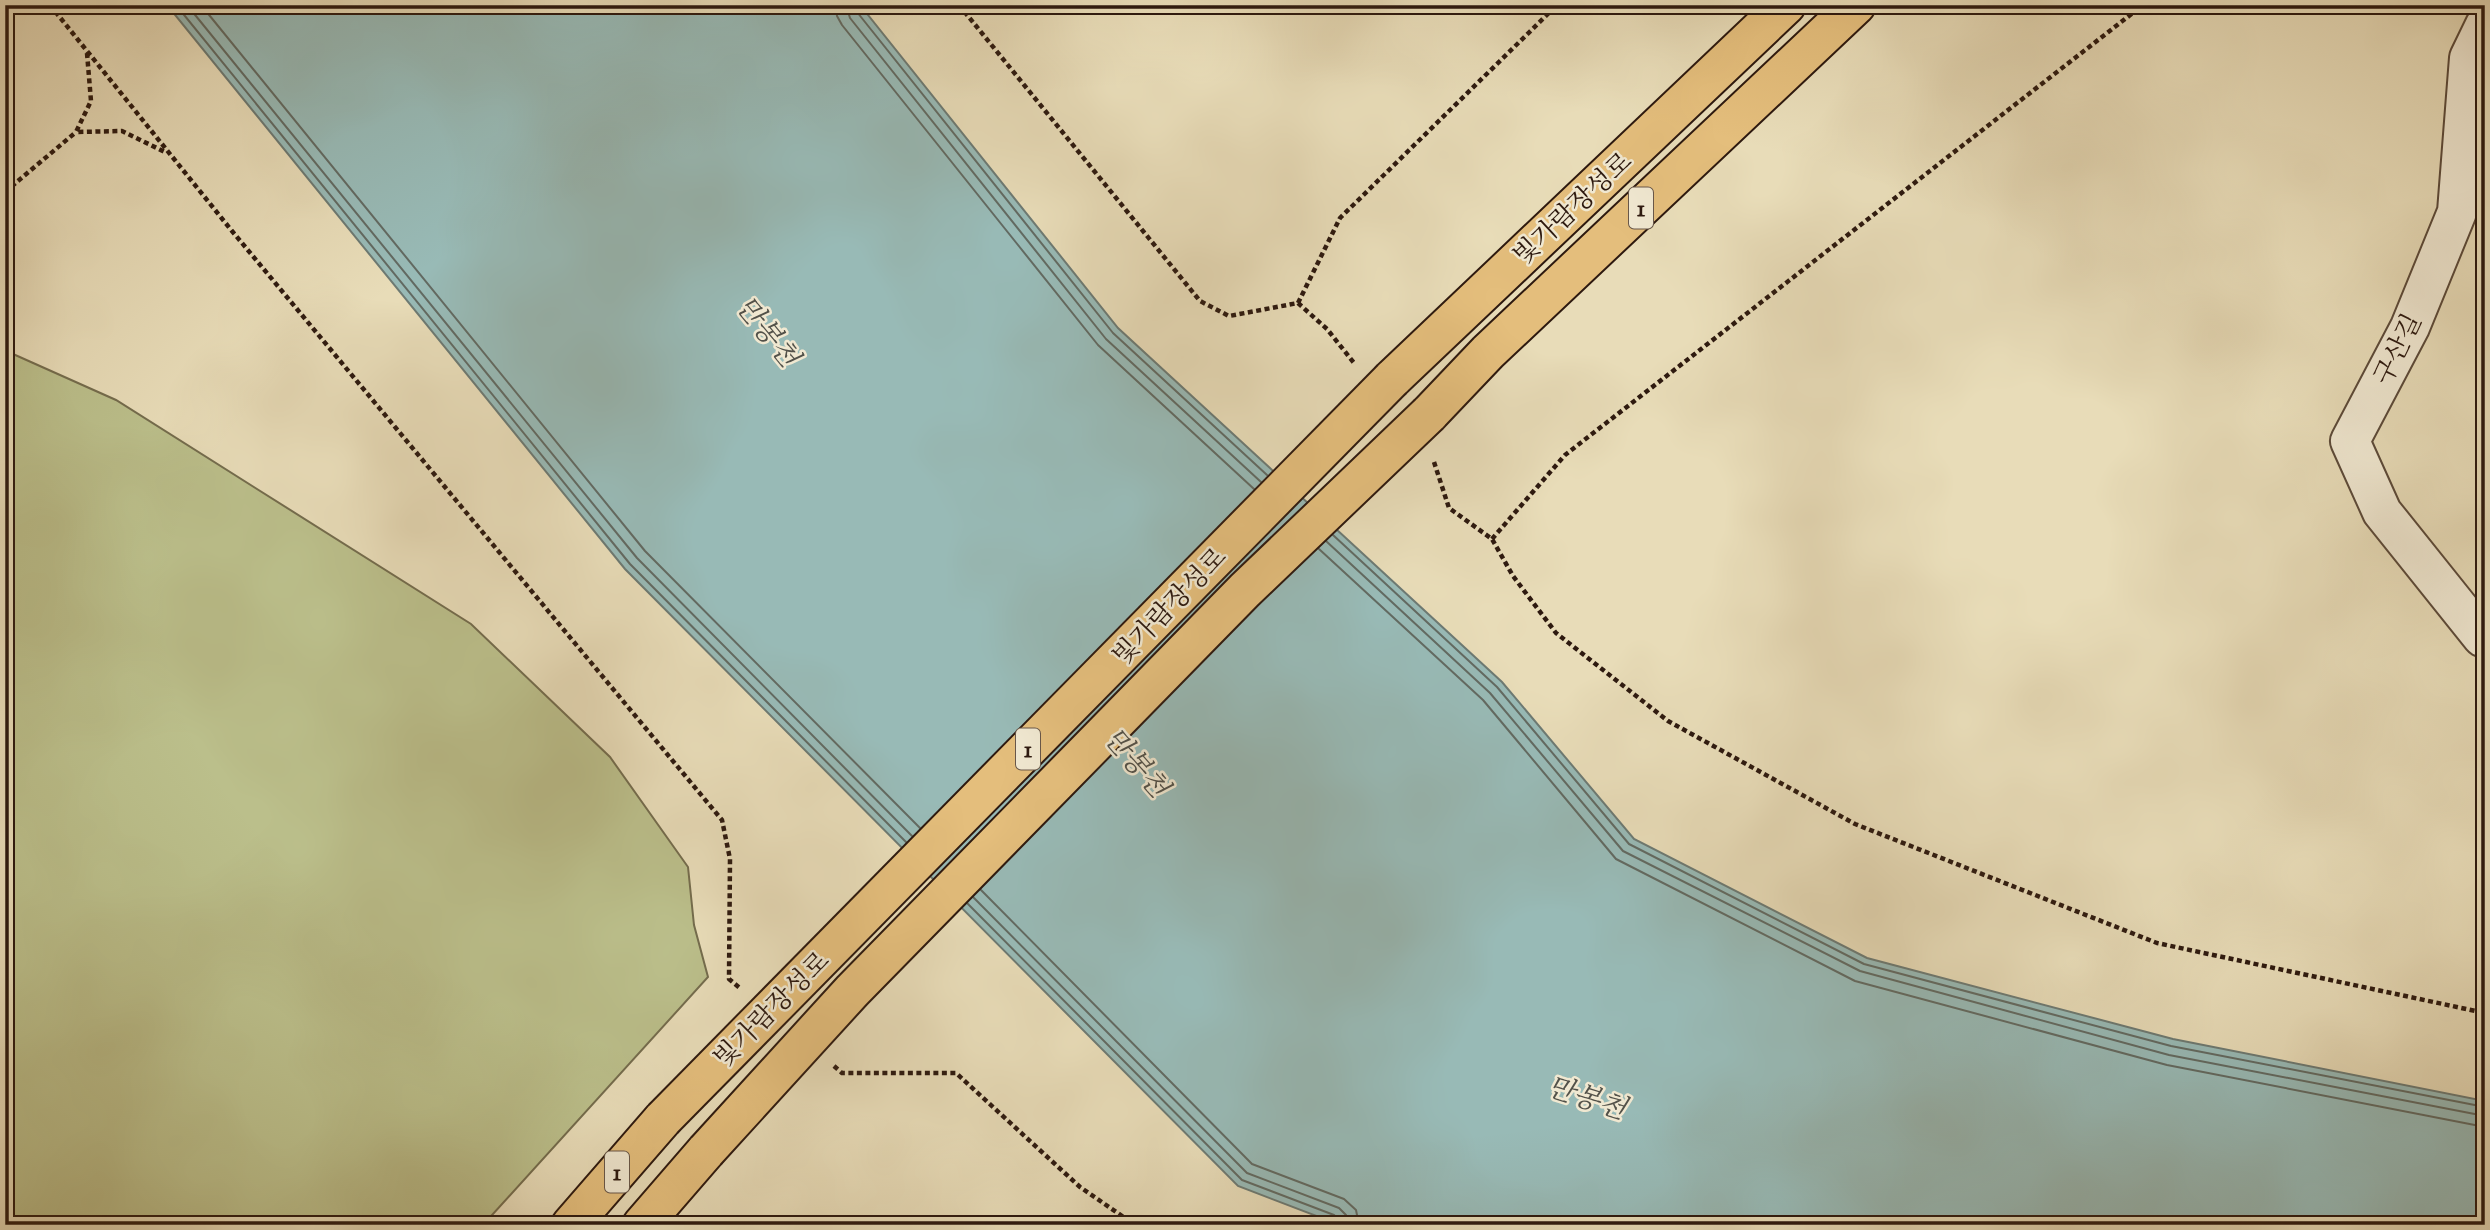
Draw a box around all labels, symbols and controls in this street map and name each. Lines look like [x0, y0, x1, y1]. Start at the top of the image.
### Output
street label: 빛가람장성로 [1506, 145, 1641, 275]
road number: 1 [1629, 188, 1653, 229]
water label: 만봉천 [725, 289, 808, 379]
street label: 구산길 [2366, 308, 2432, 392]
street label: 빛가람장성로 [1105, 541, 1236, 675]
water label: 만봉천 [1093, 720, 1178, 809]
road number: 1 [1016, 728, 1040, 770]
street label: 빛가람장성로 [706, 944, 839, 1077]
water label: 만봉천 [1541, 1068, 1633, 1132]
road number: 1 [605, 1152, 629, 1192]

